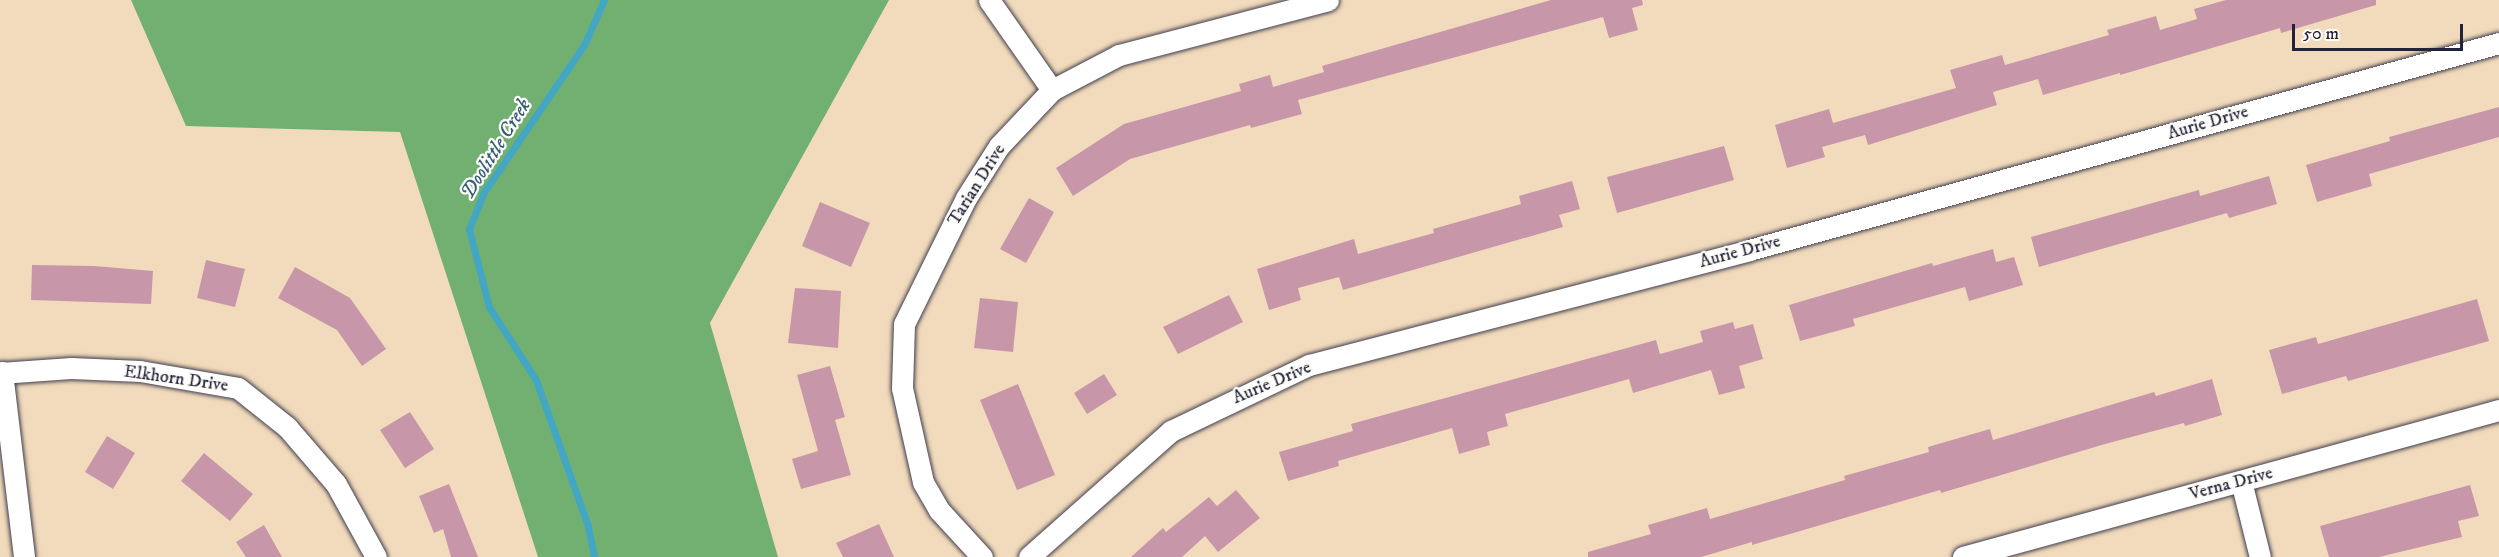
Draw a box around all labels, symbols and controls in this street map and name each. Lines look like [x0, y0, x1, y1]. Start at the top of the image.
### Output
scale bar [2295, 12, 2466, 50]
text: 50 m [2303, 23, 2339, 45]
water label: Doolittle Creek [456, 95, 536, 203]
street label: Aurie Drive [2165, 101, 2251, 145]
street label: Tarian Drive [943, 140, 1011, 230]
street label: Aurie Drive [1697, 231, 1783, 273]
street label: Aurie Drive [1230, 357, 1314, 409]
street label: Elkhorn Drive [122, 361, 230, 397]
street label: Verna Drive [2187, 462, 2275, 506]

